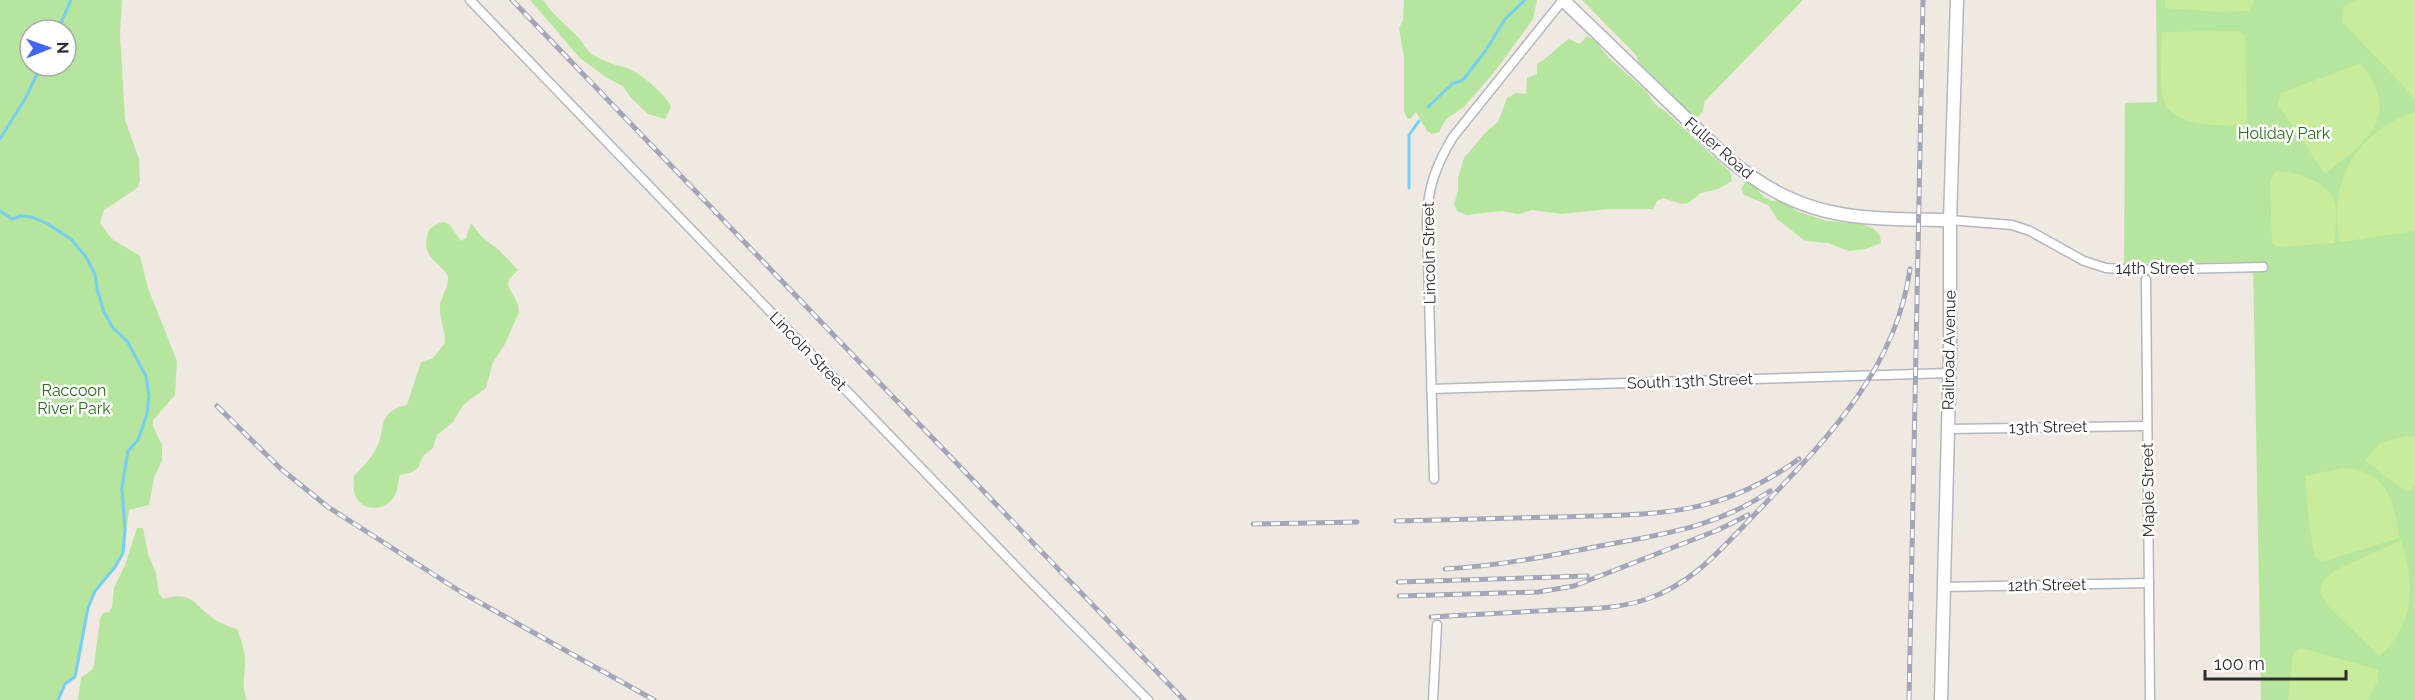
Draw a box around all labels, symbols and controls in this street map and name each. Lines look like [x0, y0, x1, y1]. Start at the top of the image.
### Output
north arrow [18, 18, 78, 78]
text: N [53, 41, 72, 54]
street label: Fuller Road [1681, 113, 1757, 183]
park label: Holiday Park [2238, 124, 2331, 143]
street label: Lincoln Street [1419, 201, 1439, 304]
street label: 14th Street [2116, 259, 2195, 278]
street label: Railroad Avenue [1938, 290, 1960, 410]
street label: Lincoln Street [766, 308, 851, 395]
street label: South 13th Street [1627, 369, 1754, 393]
park label: Raccoon River Park [37, 381, 111, 418]
street label: 13th Street [2009, 417, 2088, 437]
street label: Maple Street [2138, 442, 2158, 538]
street label: 12th Street [2008, 575, 2087, 595]
scale bar [2205, 643, 2346, 681]
text: 100 m [2214, 653, 2265, 674]

